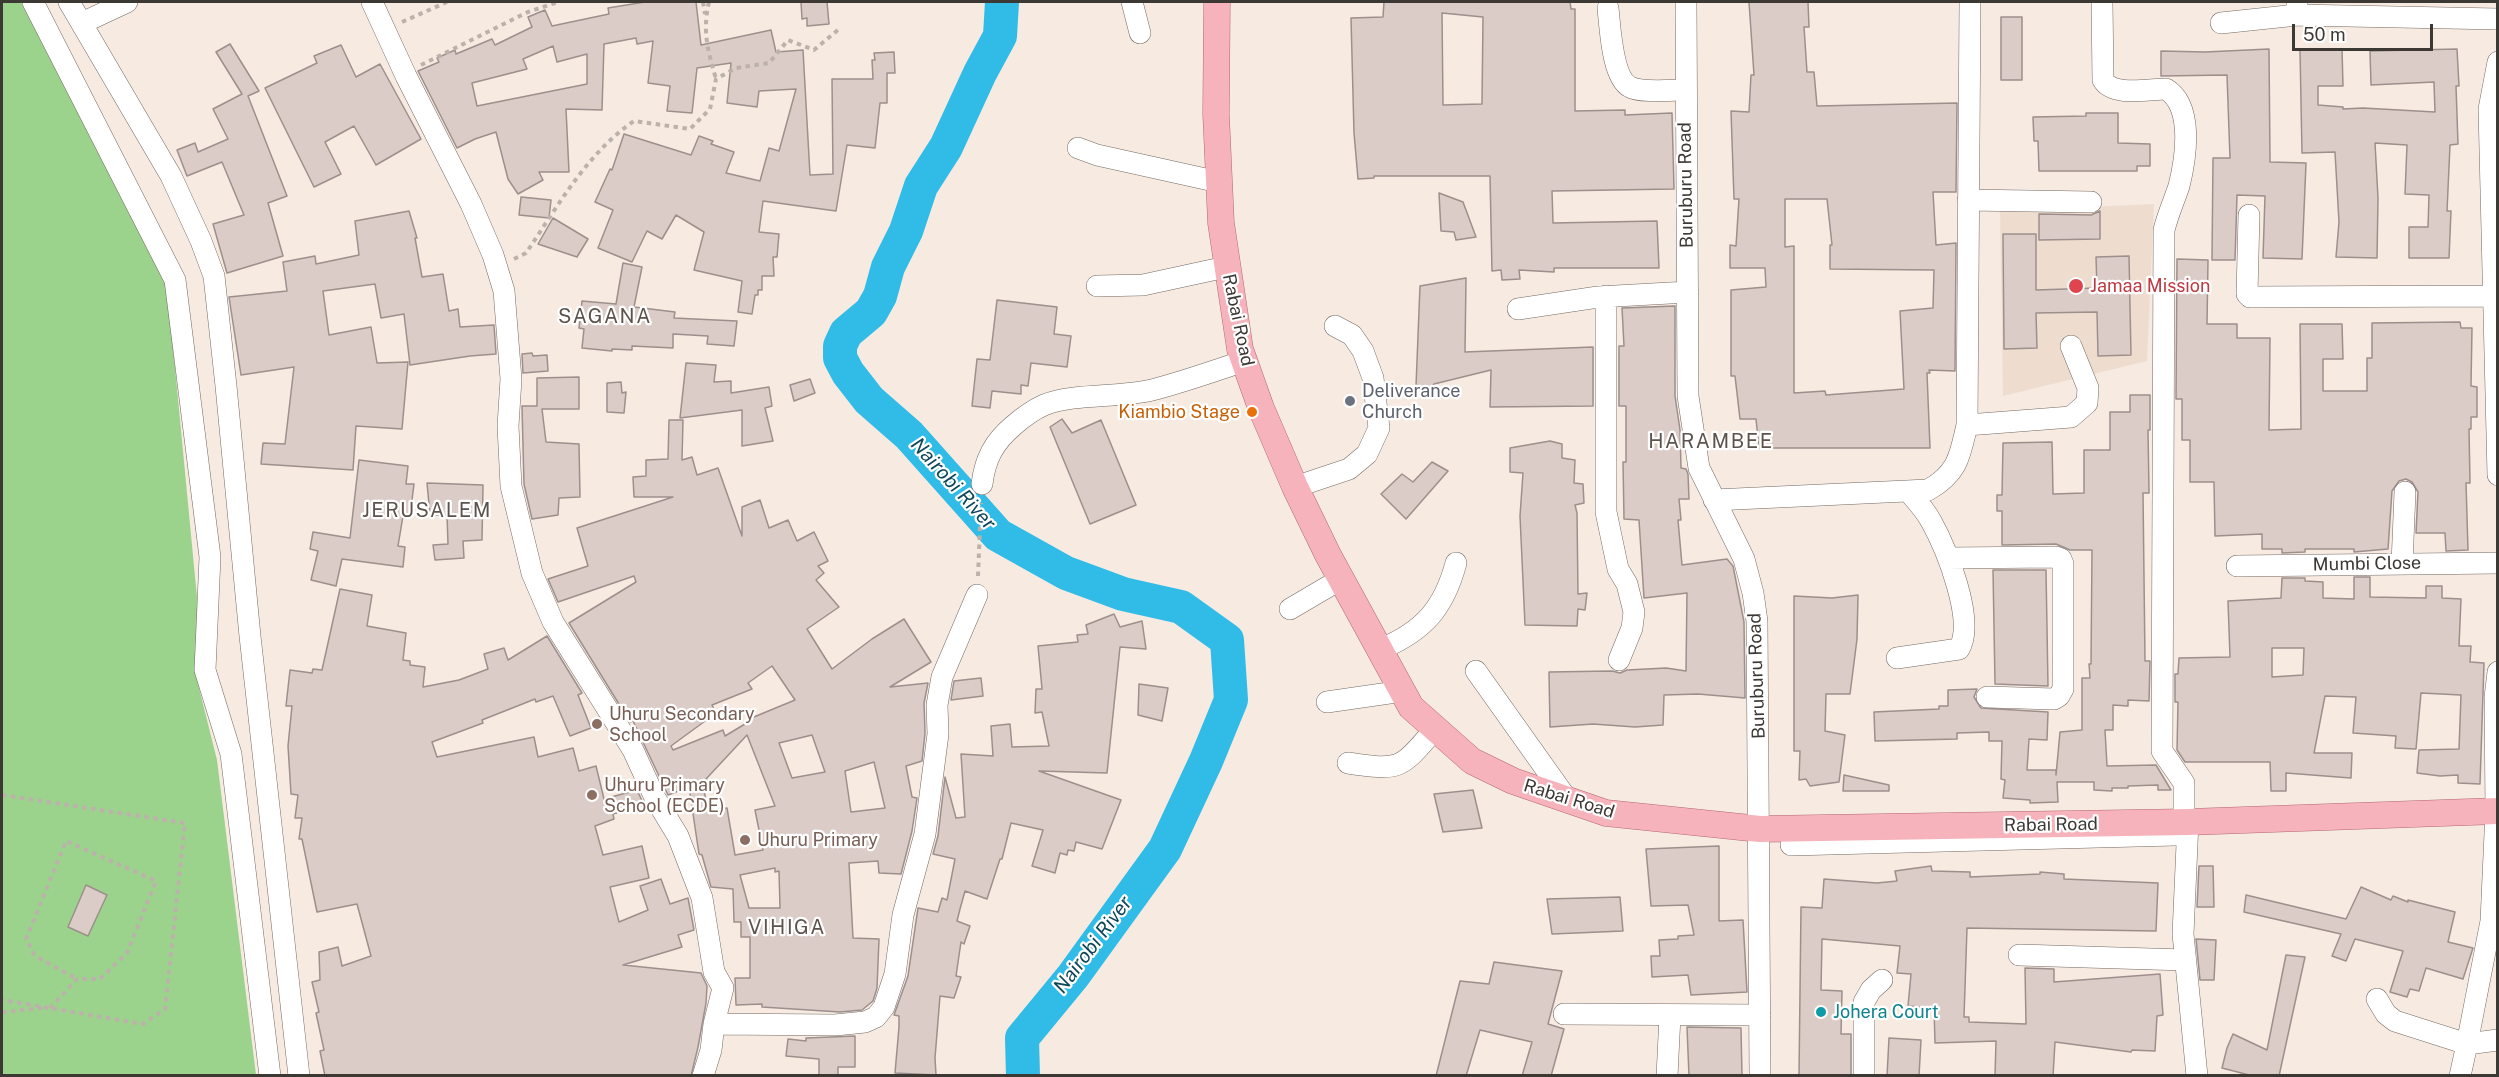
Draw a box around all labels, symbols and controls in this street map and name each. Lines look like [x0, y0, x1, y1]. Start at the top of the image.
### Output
scale bar [2295, 12, 2436, 50]
text: 50 m [2303, 24, 2346, 45]
street label: Buruburu Road [1674, 122, 1698, 248]
street label: Rabai Road [1218, 272, 1258, 368]
place label: Jamaa Mission [2090, 275, 2210, 297]
marker: Jamaa Mission [2067, 277, 2085, 295]
district label: SAGANA [558, 305, 652, 329]
place label: Deliverance Church [1362, 380, 1461, 422]
marker: Deliverance Church [1343, 394, 1357, 408]
place label: Kiambio Stage [1118, 401, 1240, 423]
marker: Kiambio Stage [1245, 405, 1259, 419]
district label: HARAMBEE [1648, 430, 1774, 454]
water label: Nairobi River [905, 433, 1001, 535]
district label: JERUSALEM [362, 499, 492, 523]
street label: Mumbi Close [2313, 552, 2421, 576]
street label: Buruburu Road [1744, 613, 1770, 739]
place label: Uhuru Secondary School [609, 703, 755, 746]
marker: Uhuru Secondary School [590, 717, 604, 731]
place label: Uhuru Primary School (ECDE) [604, 774, 725, 816]
street label: Rabai Road [1521, 775, 1617, 823]
marker: Uhuru Primary School (ECDE) [585, 788, 599, 802]
street label: Rabai Road [2004, 813, 2098, 837]
place label: Uhuru Primary [757, 829, 878, 851]
marker: Uhuru Primary [738, 833, 752, 847]
water label: Nairobi River [1049, 892, 1137, 998]
district label: VIHIGA [748, 916, 826, 940]
place label: Johera Court [1833, 1001, 1939, 1023]
marker: Johera Court [1814, 1005, 1828, 1019]

